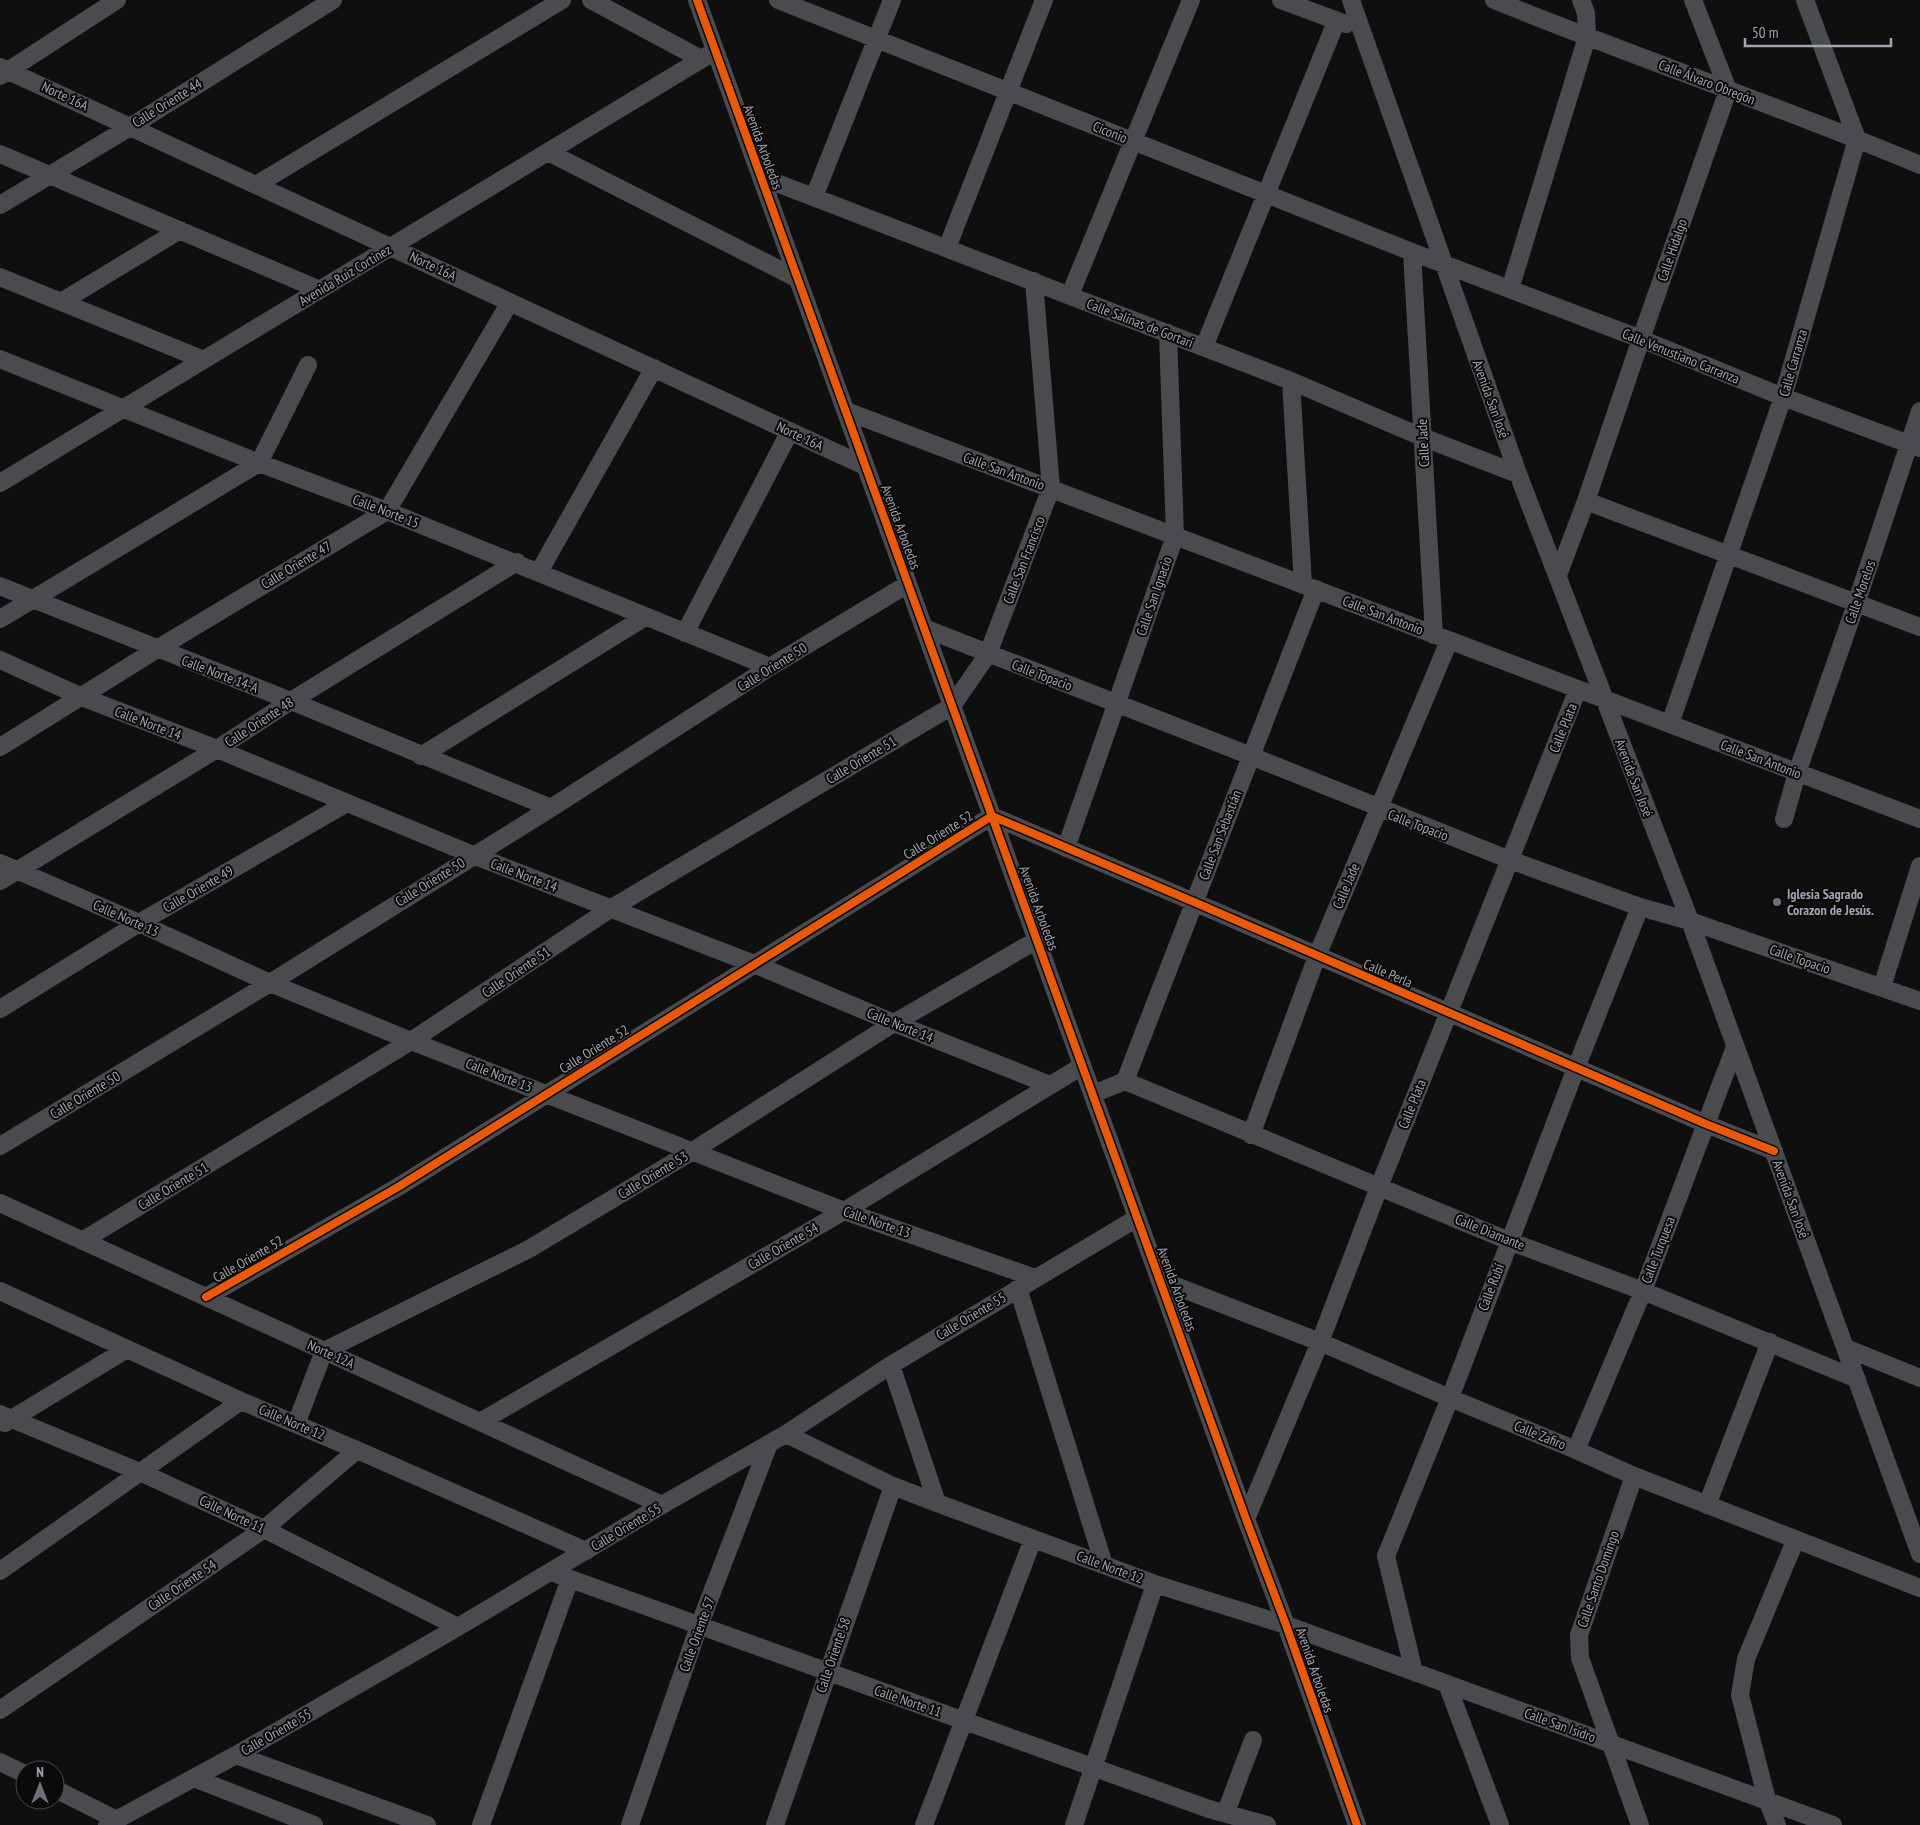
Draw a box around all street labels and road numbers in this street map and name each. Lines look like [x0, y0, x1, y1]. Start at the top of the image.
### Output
street label: Calle Álvaro Obregón [1656, 55, 1758, 109]
street label: Calle Oriente 44 [129, 74, 206, 131]
street label: Norte 16A [39, 77, 92, 115]
street label: Avenida Arboledas [739, 102, 787, 192]
street label: Ciconio [1090, 117, 1130, 147]
street label: Calle Hidalgo [1653, 216, 1691, 284]
street label: Avenida Ruiz Cortinez [295, 240, 395, 310]
street label: Norte 16A [407, 247, 460, 285]
street label: Calle Salinas de Gortari [1084, 294, 1196, 352]
street label: Calle Venustiano Carranza [1620, 324, 1742, 388]
street label: Calle Carranza [1775, 327, 1811, 399]
street label: Avenida San José [1469, 357, 1514, 441]
street label: Norte 16A [774, 417, 827, 455]
street label: Calle Jade [1413, 418, 1433, 467]
street label: Calle San Antonio [961, 448, 1047, 494]
street label: Avenida Arboledas [877, 482, 925, 572]
street label: Calle Norte 15 [350, 490, 422, 532]
street label: Calle San Francisco [999, 513, 1049, 607]
street label: Calle Oriente 47 [258, 537, 334, 593]
street label: Calle San Ignacio [1132, 554, 1176, 638]
street label: Calle Morelos [1841, 558, 1879, 626]
street label: Calle San Antonio [1340, 591, 1426, 639]
street label: Calle Oriente 50 [734, 639, 810, 695]
street label: Calle Norte 14-A [179, 651, 261, 697]
street label: Calle Topacio [1009, 655, 1075, 695]
street label: Calle Oriente 48 [221, 693, 297, 751]
street label: Calle Plata [1545, 701, 1581, 755]
street label: Calle Norte 14 [112, 702, 185, 744]
street label: Calle Oriente 51 [823, 732, 899, 788]
street label: Calle San Antonio [1718, 735, 1804, 783]
street label: Avenida San José [1611, 737, 1657, 820]
street label: Calle San Sebastián [1195, 788, 1245, 882]
street label: Calle Topacio [1385, 805, 1451, 845]
street label: Calle Oriente 52 [900, 807, 976, 863]
street label: Calle Oriente 50 [392, 854, 468, 910]
street label: Calle Norte 14 [488, 854, 561, 896]
street label: Calle Jade [1328, 860, 1364, 912]
street label: Calle Oriente 49 [159, 862, 237, 916]
street label: Avenida Arboledas [1015, 863, 1063, 953]
street label: Calle Norte 13 [90, 896, 162, 940]
street label: Calle Topacio [1767, 940, 1833, 978]
street label: Calle Oriente 51 [478, 943, 554, 1001]
street label: Calle Perla [1361, 955, 1415, 991]
street label: Calle Norte 14 [864, 1004, 936, 1047]
street label: Calle Oriente 52 [556, 1021, 632, 1077]
street label: Calle Norte 13 [463, 1054, 535, 1096]
street label: Calle Oriente 50 [47, 1067, 123, 1123]
street label: Calle Plata [1394, 1077, 1430, 1131]
street label: Calle Oriente 53 [615, 1147, 691, 1203]
street label: Avenida San José [1769, 1157, 1814, 1241]
street label: Calle Oriente 51 [135, 1158, 211, 1214]
street label: Calle Norte 13 [841, 1202, 913, 1242]
street label: Calle Diamante [1453, 1210, 1528, 1254]
street label: Calle Turquesa [1637, 1214, 1679, 1286]
street label: Calle Oriente 54 [744, 1218, 822, 1273]
street label: Calle Oriente 52 [209, 1232, 287, 1286]
street label: Avenida Arboledas [1153, 1244, 1201, 1334]
street label: Calle Rubí [1474, 1261, 1508, 1313]
street label: Calle Oriente 55 [933, 1288, 1009, 1344]
street label: Norte 12A [305, 1336, 358, 1372]
street label: Calle Norte 12 [256, 1400, 328, 1444]
street label: Calle Zafiro [1511, 1416, 1569, 1454]
street label: Calle Norte 11 [196, 1491, 268, 1537]
street label: Calle Oriente 55 [588, 1499, 664, 1555]
street label: Calle Santo Domingo [1573, 1528, 1623, 1630]
street label: Calle Norte 12 [1074, 1547, 1146, 1587]
street label: Calle Oriente 54 [144, 1555, 220, 1614]
street label: Calle Oriente 57 [675, 1594, 719, 1674]
street label: Calle Oriente 58 [812, 1615, 854, 1695]
street label: Avenida Arboledas [1292, 1625, 1338, 1715]
street label: Calle Norte 11 [872, 1681, 944, 1721]
street label: Calle San Isidro [1522, 1704, 1598, 1746]
street label: Calle Oriente 55 [237, 1705, 315, 1759]

